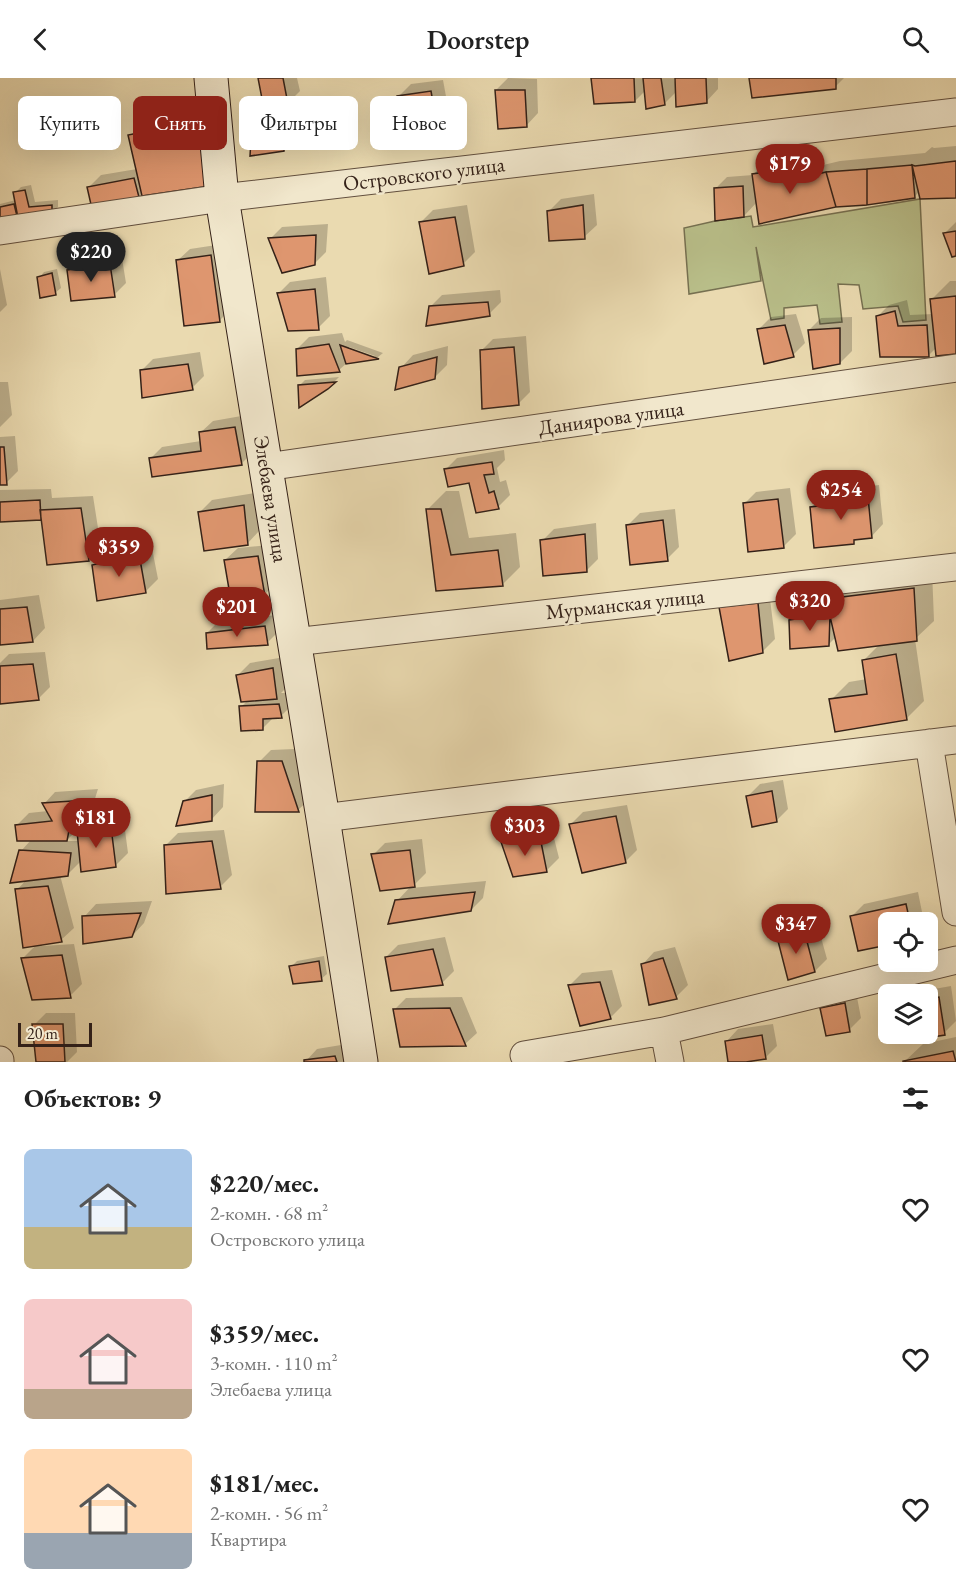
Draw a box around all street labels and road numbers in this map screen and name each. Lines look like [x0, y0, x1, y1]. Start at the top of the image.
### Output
street label: Островского улица [342, 150, 507, 197]
street label: Даниярова улица [537, 394, 686, 441]
street label: Элебаева улица [248, 434, 295, 565]
street label: Мурманская улица [544, 582, 706, 625]

